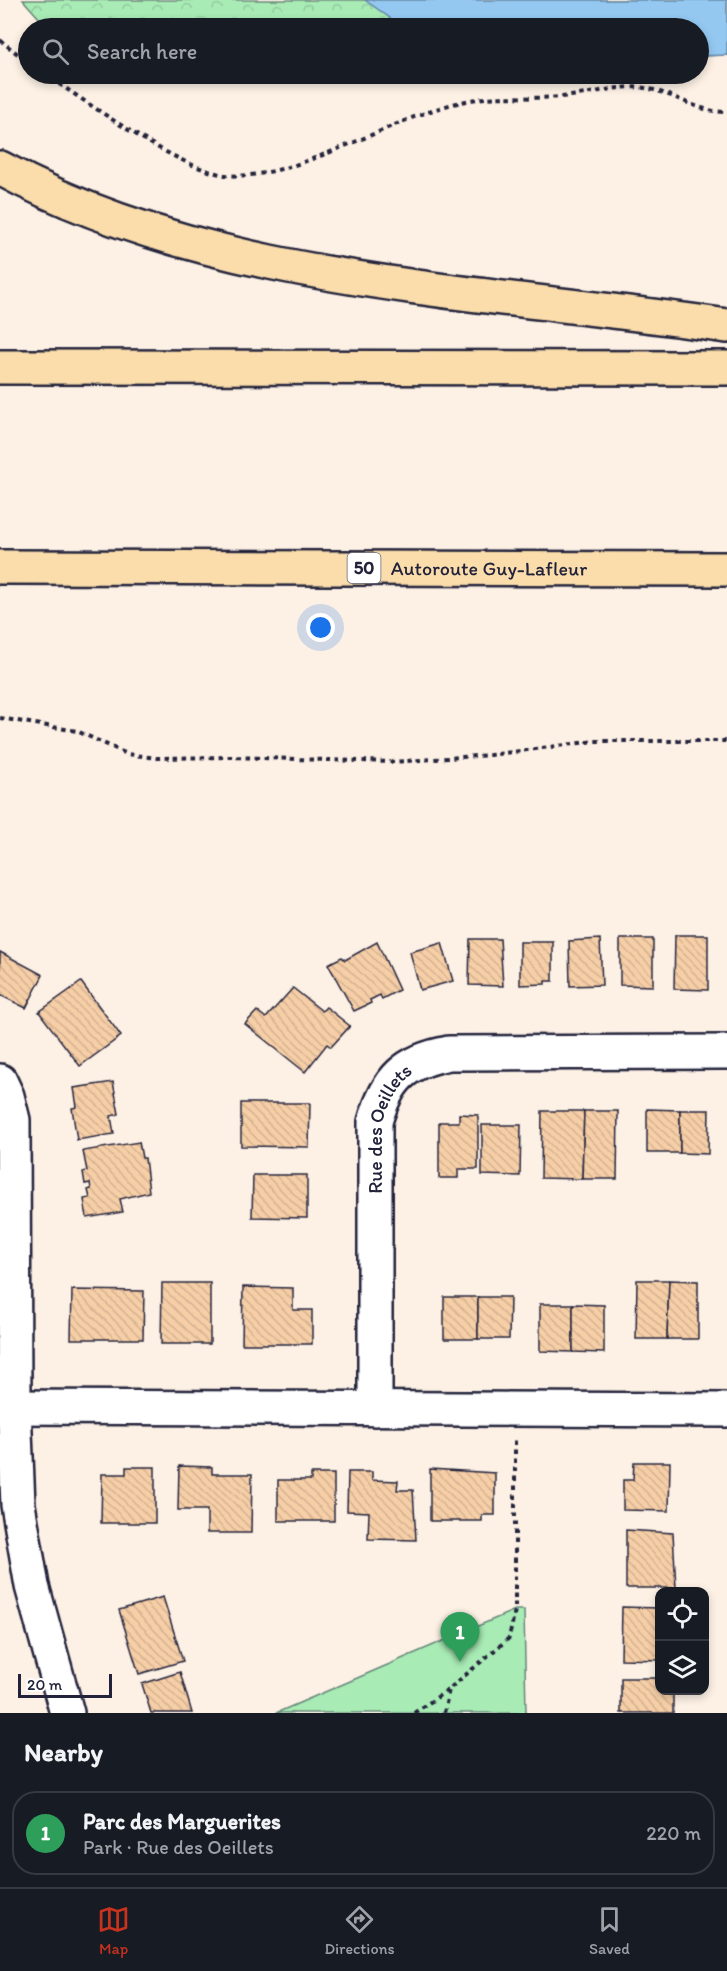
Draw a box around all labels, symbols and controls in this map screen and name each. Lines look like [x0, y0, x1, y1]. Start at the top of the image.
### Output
search box [18, 18, 709, 84]
icon: search [39, 35, 72, 68]
text: Search here [87, 38, 197, 65]
road number: 50 [348, 553, 380, 583]
street label: Autoroute Guy-Lafleur [391, 556, 587, 581]
your location [306, 613, 335, 642]
street label: Rue des Oeillets [363, 1058, 416, 1194]
map controls [655, 1587, 709, 1695]
button: locate [655, 1587, 709, 1641]
pin: 1 [440, 1612, 480, 1662]
button: layers [655, 1641, 709, 1695]
scale bar [18, 1671, 112, 1698]
text: 20 m [27, 1675, 62, 1694]
text: Nearby [24, 1736, 103, 1768]
text: Parc des Marguerites [83, 1808, 281, 1835]
text: 1 [41, 1821, 50, 1845]
text: 220 m [646, 1821, 701, 1845]
text: Park · Rue des Oeillets [83, 1835, 274, 1859]
tab: Map [97, 1903, 130, 1958]
tab: Directions [324, 1903, 395, 1958]
tab: Saved [589, 1903, 630, 1958]

